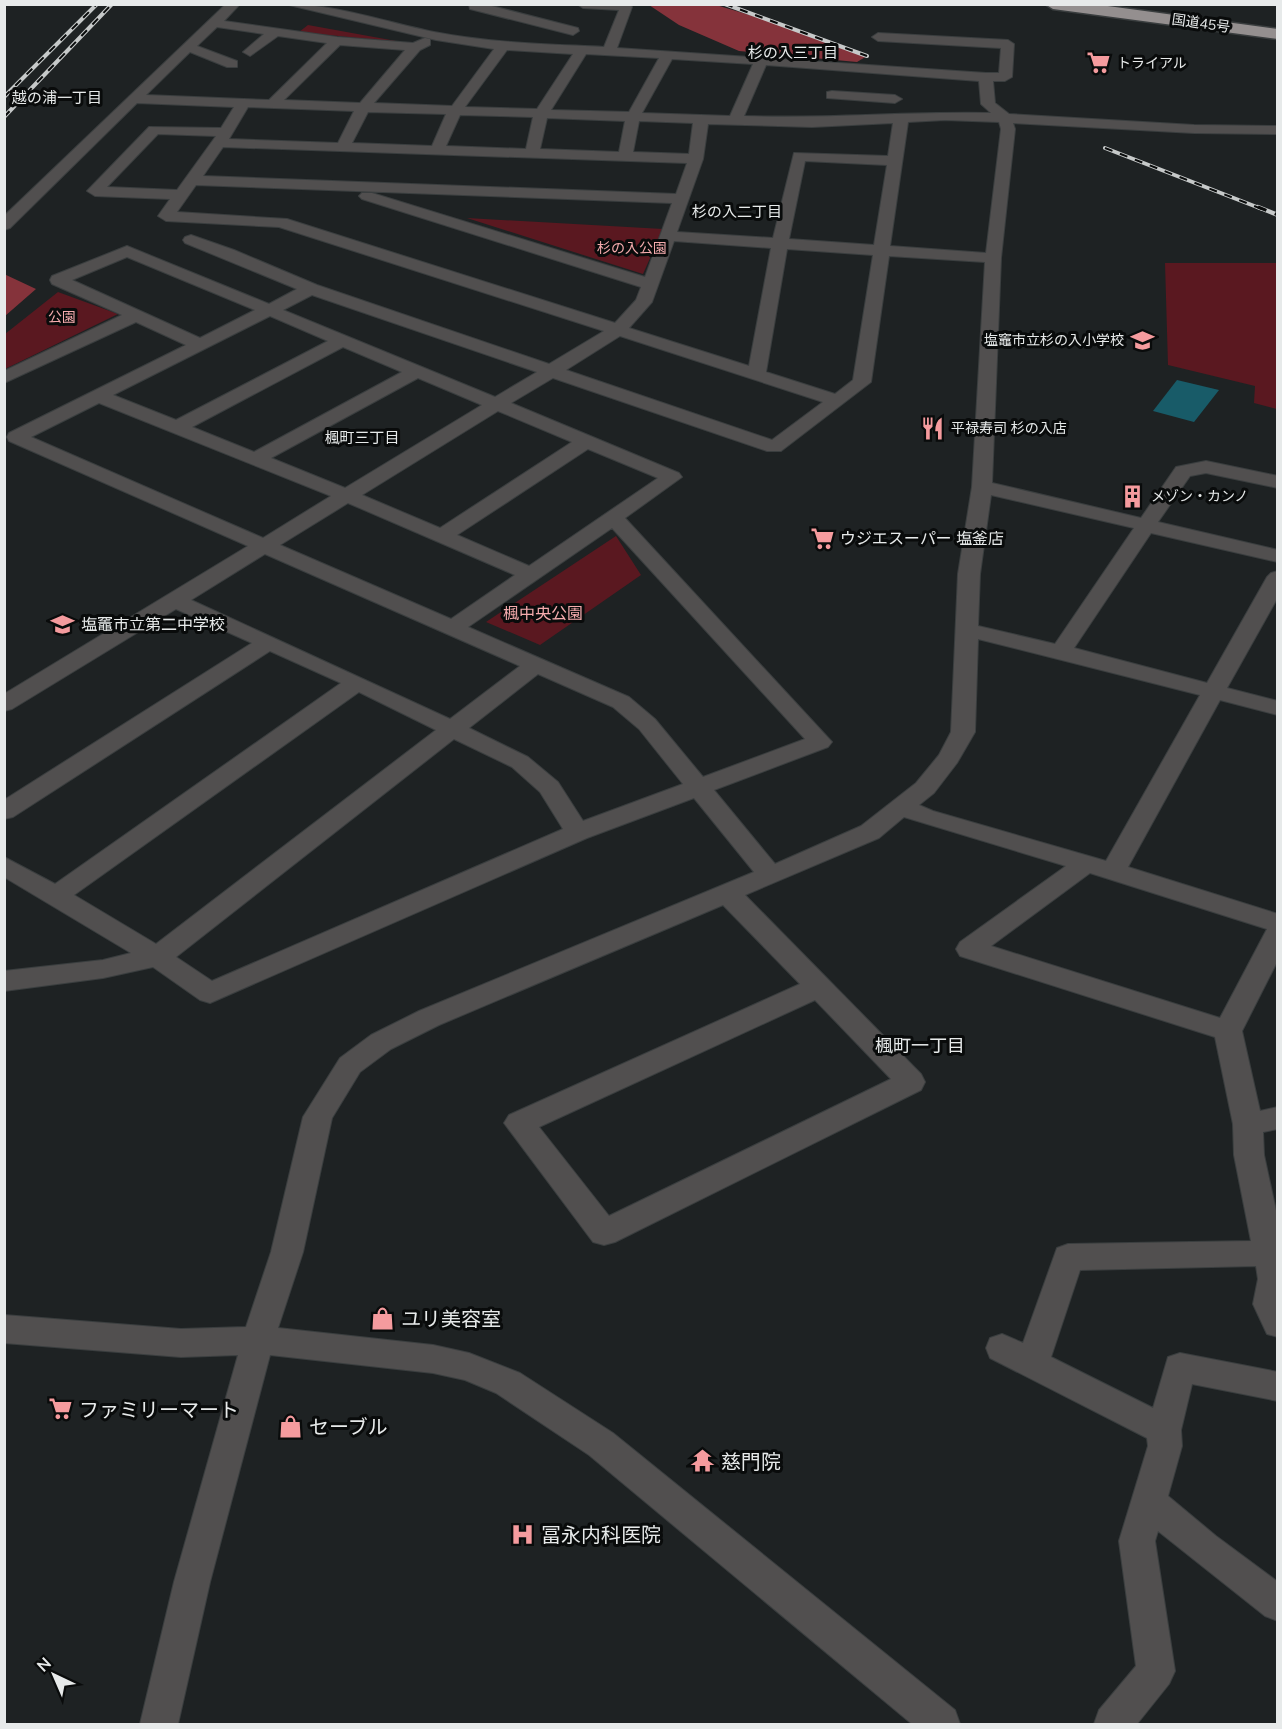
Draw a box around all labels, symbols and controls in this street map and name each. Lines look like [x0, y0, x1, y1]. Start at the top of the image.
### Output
street label: 国道45号 [1171, 10, 1231, 36]
district label: 杉の入三丁目 [748, 43, 838, 62]
supermarket icon: トライアル [1086, 50, 1112, 76]
place label: トライアル [1117, 54, 1187, 72]
district label: 越の浦一丁目 [11, 88, 102, 107]
district label: 杉の入二丁目 [692, 202, 782, 221]
park label: 杉の入公園 [597, 239, 667, 257]
park label: 公園 [48, 308, 76, 326]
school or university icon: 塩竈市立杉の入小学校 [1129, 327, 1155, 353]
place label: 塩竈市立杉の入小学校 [984, 331, 1124, 349]
restaurant icon: 平禄寿司 杉の入店 [920, 415, 946, 441]
place label: 平禄寿司 杉の入店 [951, 419, 1067, 437]
district label: 楓町三丁目 [324, 428, 400, 447]
building icon: メゾン・カンノ [1120, 483, 1146, 509]
place label: メゾン・カンノ [1151, 487, 1248, 505]
supermarket icon: ウジエスーパー 塩釜店 [809, 525, 835, 551]
place label: ウジエスーパー 塩釜店 [840, 528, 1004, 548]
park label: 楓中央公園 [503, 603, 583, 623]
school or university icon: 塩竈市立第二中学校 [50, 611, 76, 637]
place label: 塩竈市立第二中学校 [81, 614, 225, 634]
district label: 楓町一丁目 [875, 1034, 965, 1057]
shop icon: ユリ美容室 [370, 1305, 396, 1331]
place label: ユリ美容室 [401, 1306, 501, 1331]
supermarket icon: ファミリーマート [48, 1396, 74, 1422]
place label: ファミリーマート [79, 1397, 239, 1422]
shop icon: セーブル [278, 1413, 304, 1439]
place label: セーブル [309, 1414, 388, 1439]
temple icon: 慈門院 [690, 1448, 716, 1474]
place label: 慈門院 [721, 1449, 781, 1474]
hospital icon: 冨永内科医院 [510, 1521, 536, 1547]
place label: 冨永内科医院 [541, 1522, 661, 1547]
north arrow [24, 1645, 84, 1705]
text: N [32, 1653, 55, 1676]

